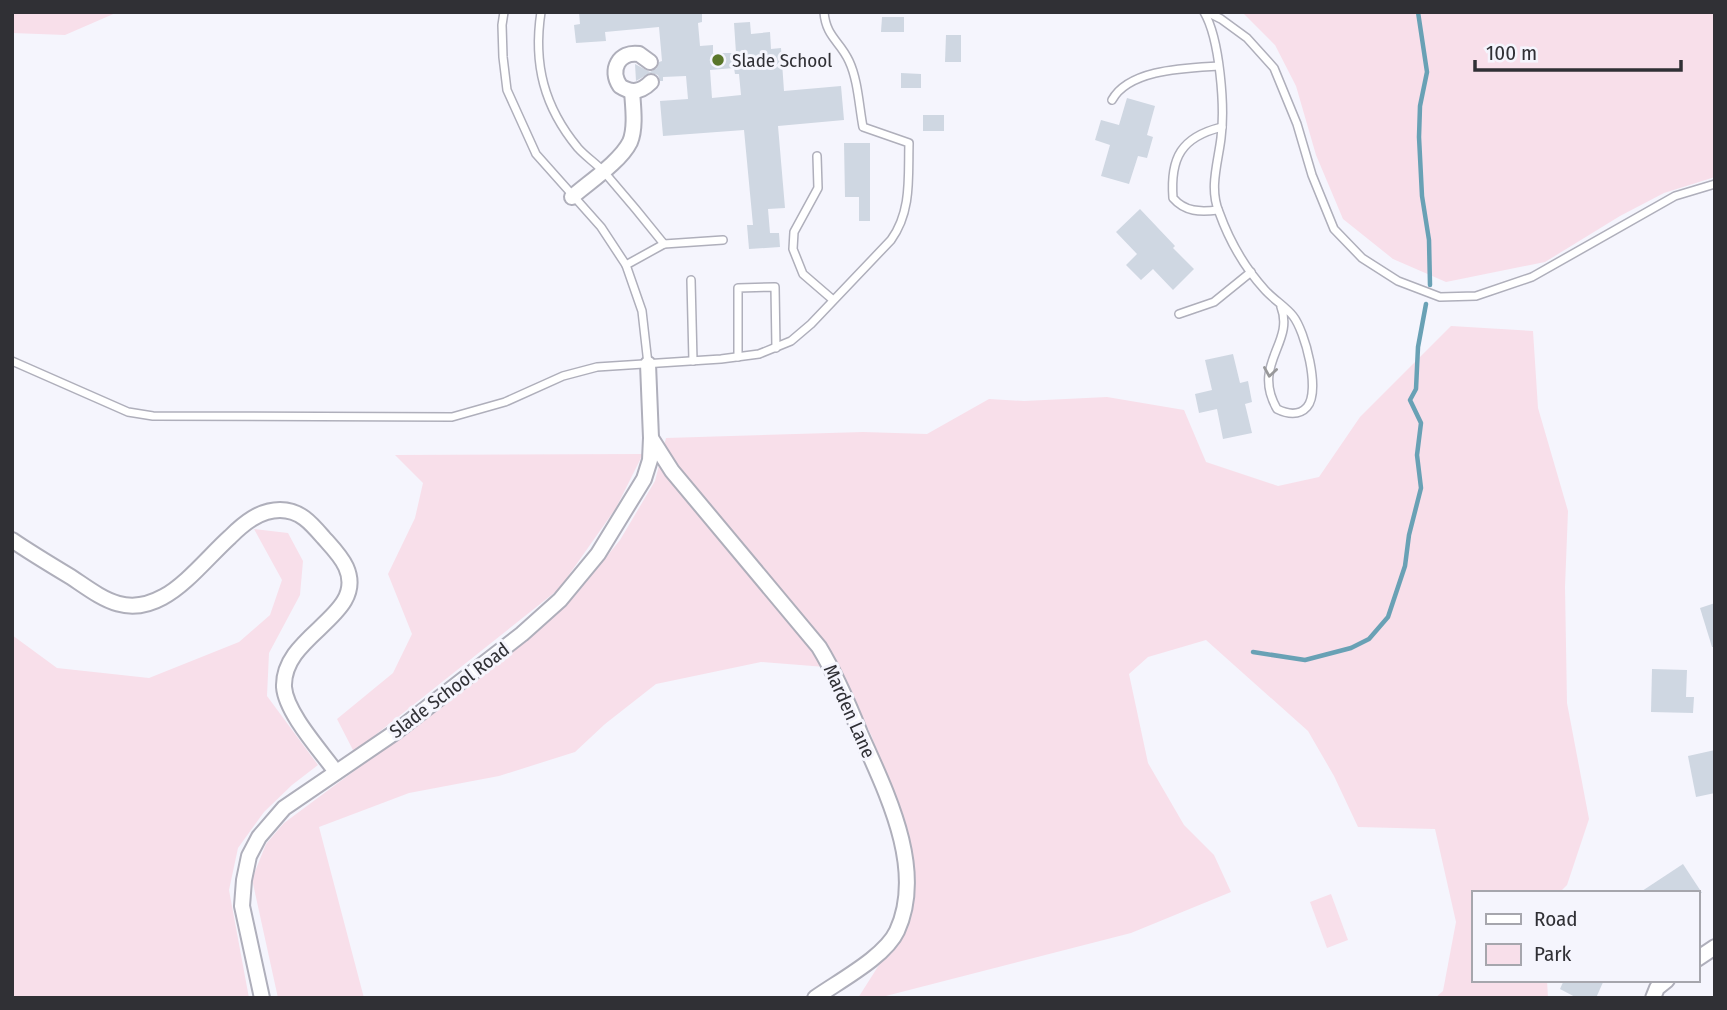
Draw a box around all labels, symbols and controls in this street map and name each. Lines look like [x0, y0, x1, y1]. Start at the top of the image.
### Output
scale bar [1475, 28, 1682, 72]
text: 100 m [1486, 40, 1537, 66]
place label: Slade School [732, 49, 832, 72]
marker: Slade School [710, 52, 726, 68]
one-way arrow [1263, 366, 1278, 378]
street label: Slade School Road [385, 638, 514, 743]
street label: Marden Lane [819, 661, 880, 762]
legend [1472, 891, 1699, 982]
text: Road [1534, 906, 1578, 932]
text: Park [1534, 941, 1572, 967]

